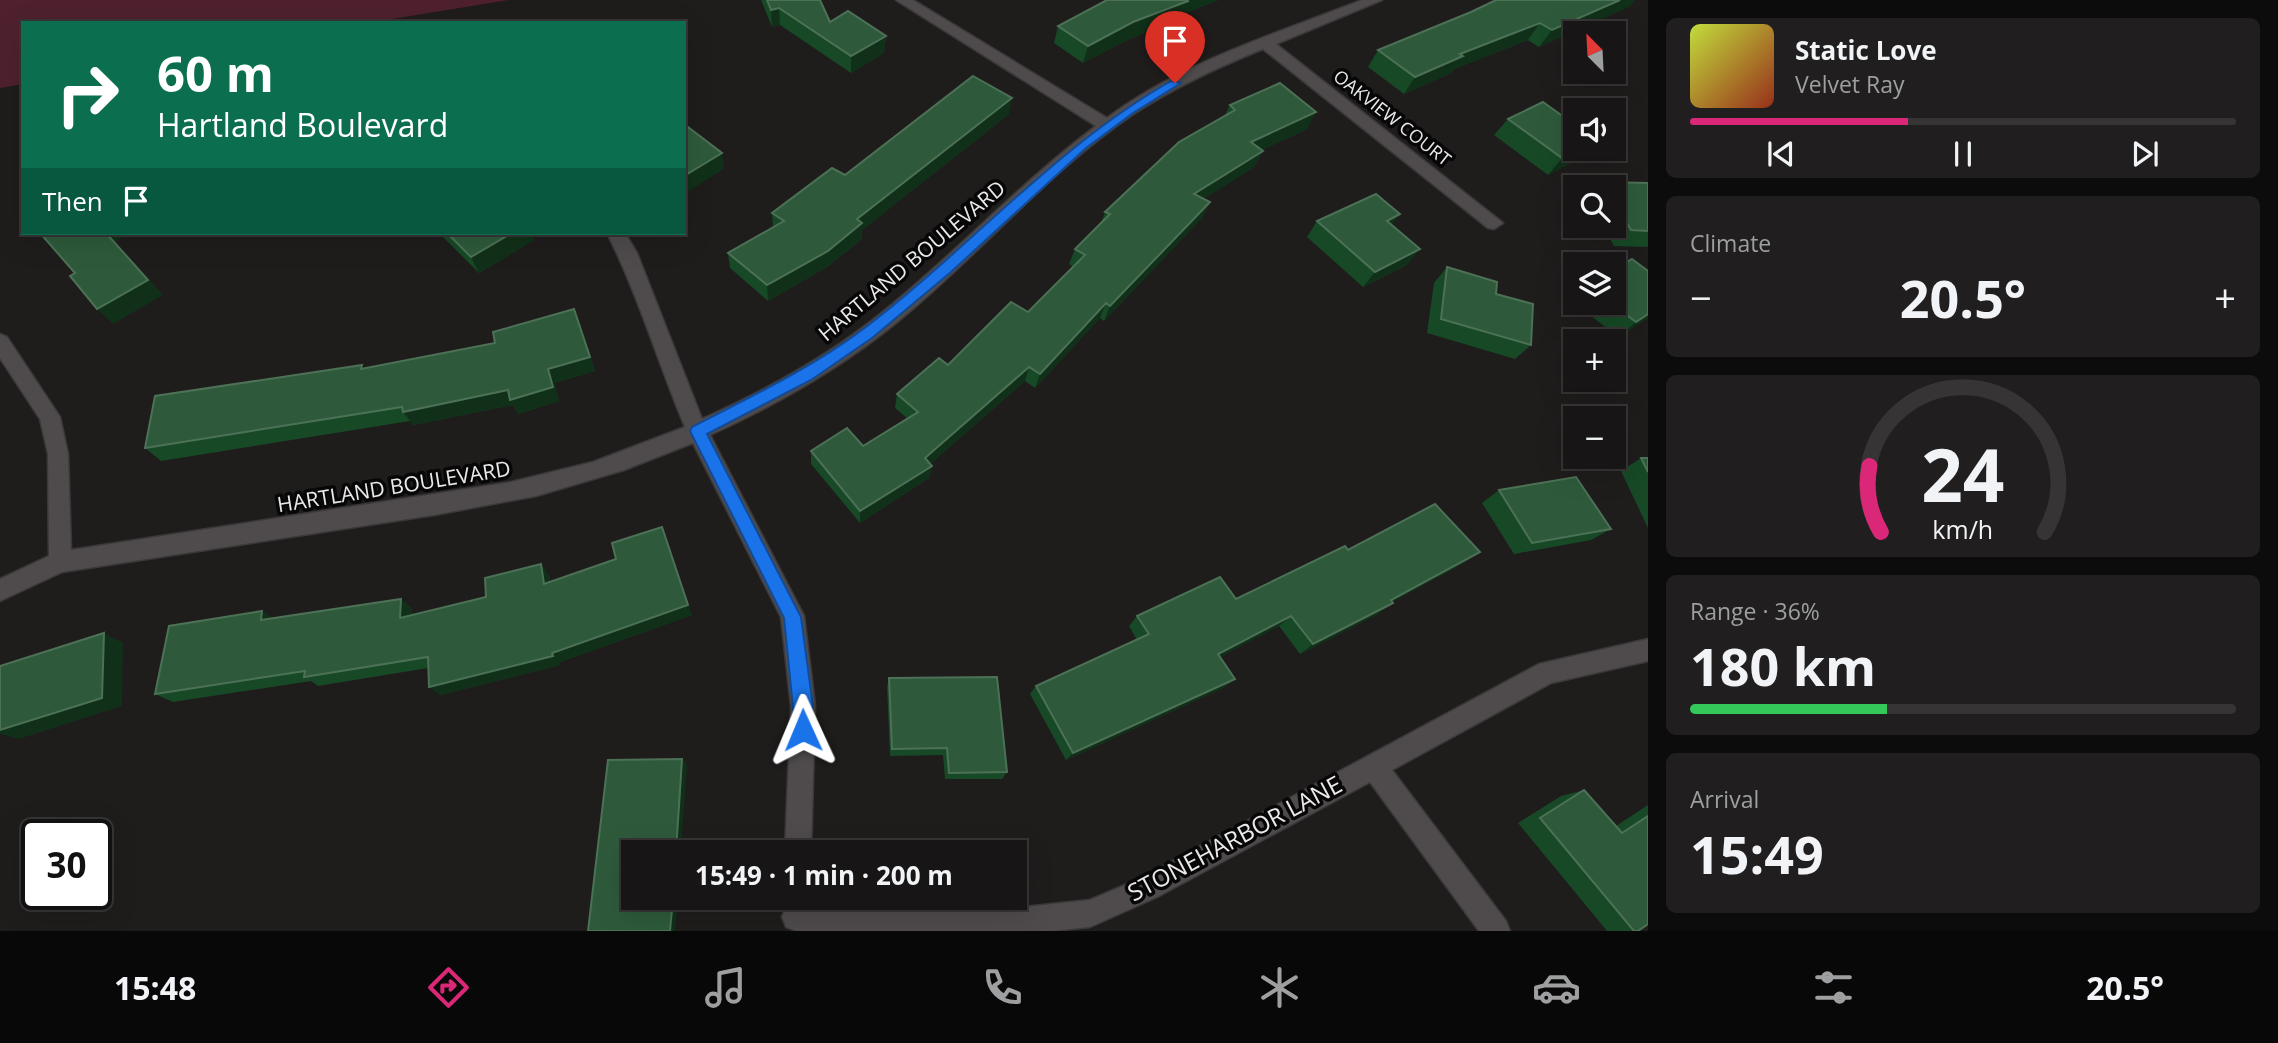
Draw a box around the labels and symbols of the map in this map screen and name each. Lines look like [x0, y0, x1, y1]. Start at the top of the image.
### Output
pin [1145, 11, 1205, 83]
north arrow [1563, 21, 1626, 84]
street label: OAKVIEW COURT [1329, 64, 1456, 171]
street label: HARTLAND BOULEVARD [812, 174, 1011, 347]
street label: HARTLAND BOULEVARD [275, 454, 513, 518]
position arrow [766, 693, 840, 767]
street label: STONEHARBOR LANE [1121, 767, 1347, 908]
speed limit sign: 30 [21, 819, 112, 910]

